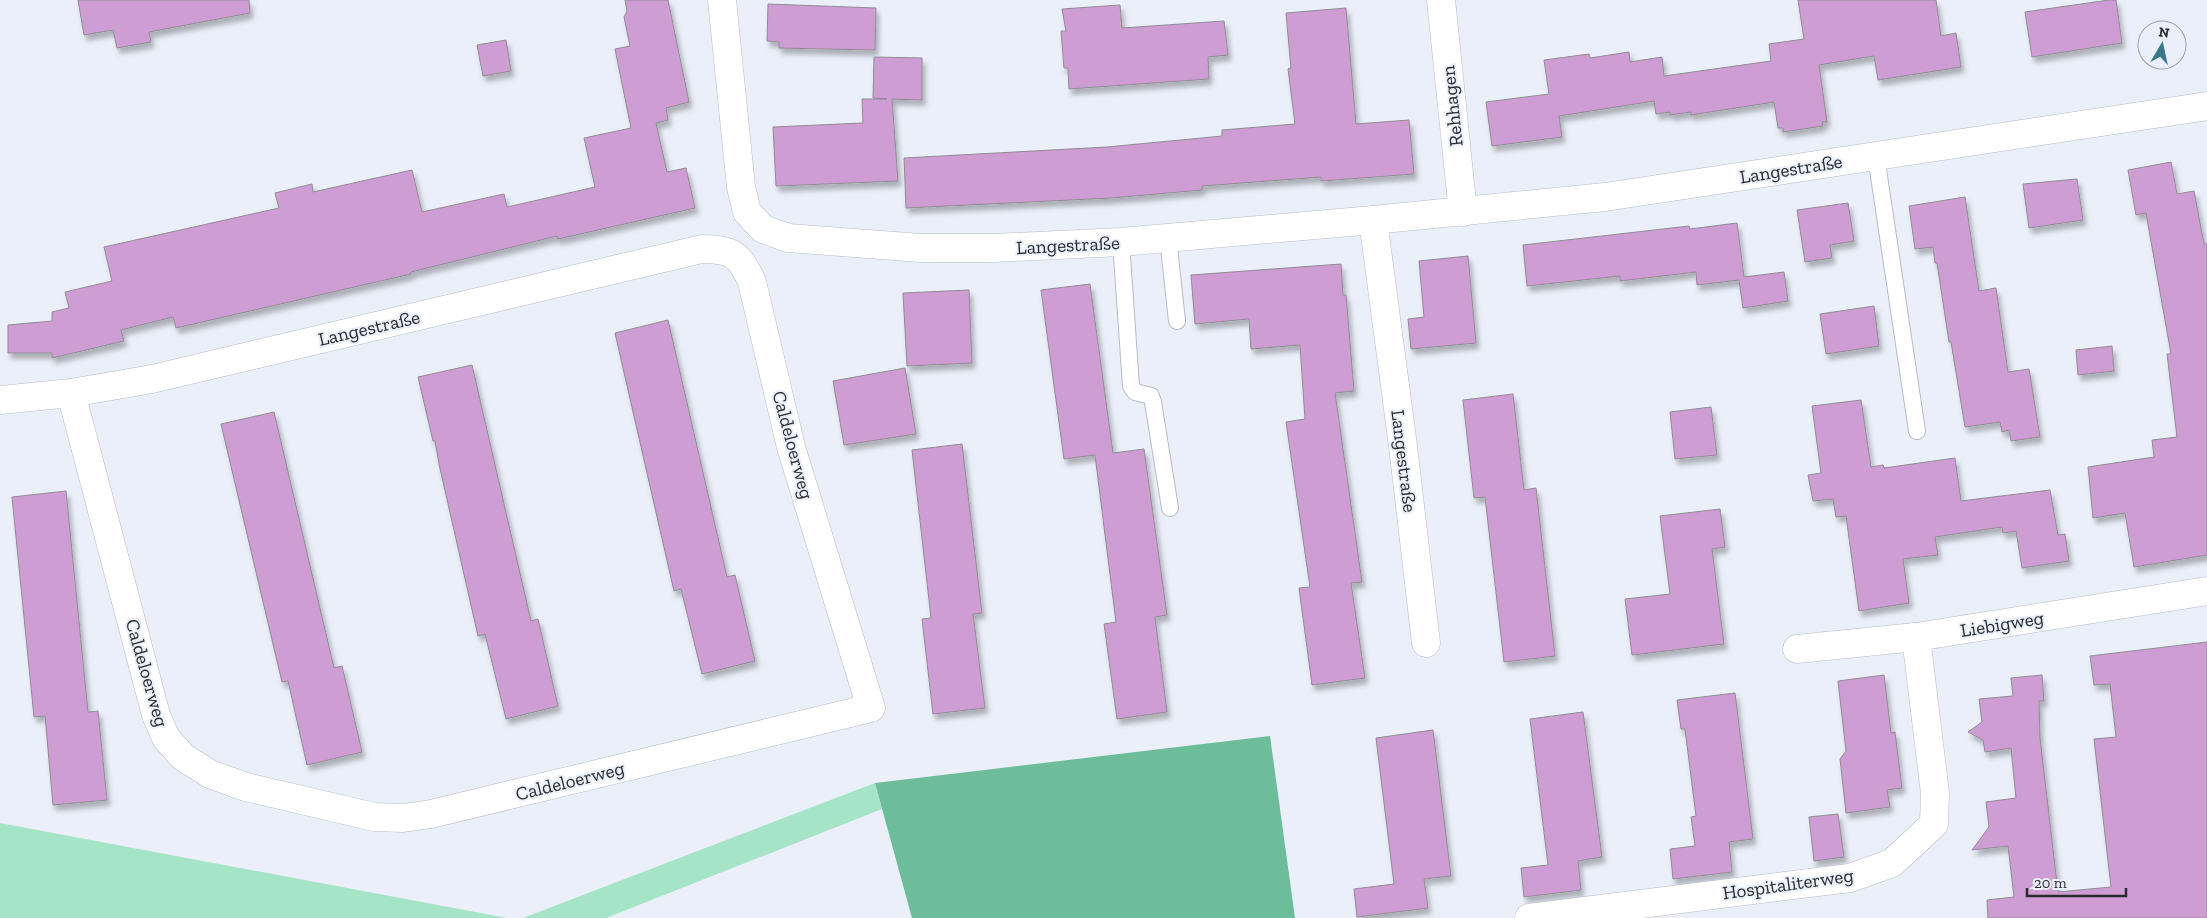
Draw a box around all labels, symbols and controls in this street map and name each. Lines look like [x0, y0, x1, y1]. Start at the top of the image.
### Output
north arrow [2137, 20, 2187, 70]
text: N [2157, 23, 2171, 42]
street label: Rehhagen [1436, 64, 1468, 148]
street label: Langestraße [1738, 150, 1844, 188]
street label: Langestraße [1016, 231, 1120, 259]
street label: Langestraße [316, 305, 422, 351]
street label: Caldeloerweg [767, 388, 819, 502]
street label: Langestraße [1386, 408, 1422, 514]
street label: Liebigweg [1959, 606, 2046, 642]
street label: Caldeloerweg [121, 616, 174, 730]
street label: Caldeloerweg [513, 756, 627, 806]
street label: Hospitaliterweg [1721, 863, 1856, 905]
scale bar [2027, 866, 2126, 898]
text: 20 m [2034, 874, 2067, 892]

